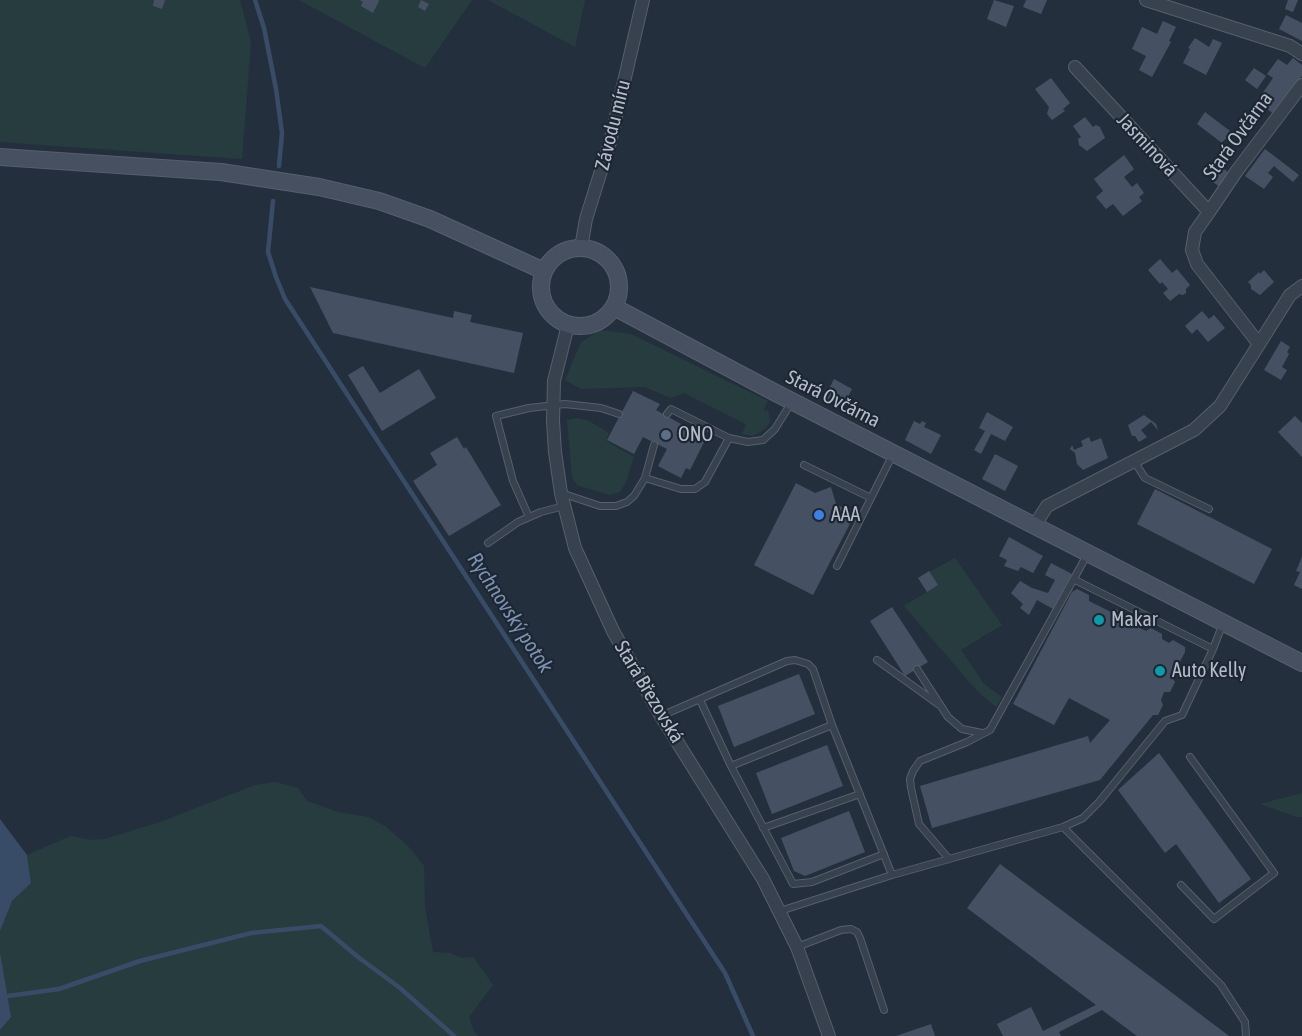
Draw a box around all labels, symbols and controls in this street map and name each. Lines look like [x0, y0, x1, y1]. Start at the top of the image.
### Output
street label: Závodu míru [590, 77, 636, 173]
street label: Stará Ovčárna [1198, 88, 1278, 184]
street label: Jasmínová [1112, 108, 1182, 182]
street label: Stará Ovčárna [782, 365, 884, 433]
place label: ONO [678, 423, 713, 447]
marker: ONO [659, 428, 673, 442]
place label: AAA [831, 503, 860, 527]
marker: AAA [812, 508, 826, 522]
water label: Rychnovský potok [462, 548, 558, 678]
place label: Makar [1111, 608, 1158, 632]
marker: Makar [1092, 613, 1106, 627]
street label: Stará Březovská [609, 637, 689, 747]
place label: Auto Kelly [1172, 659, 1246, 683]
marker: Auto Kelly [1153, 664, 1167, 678]

